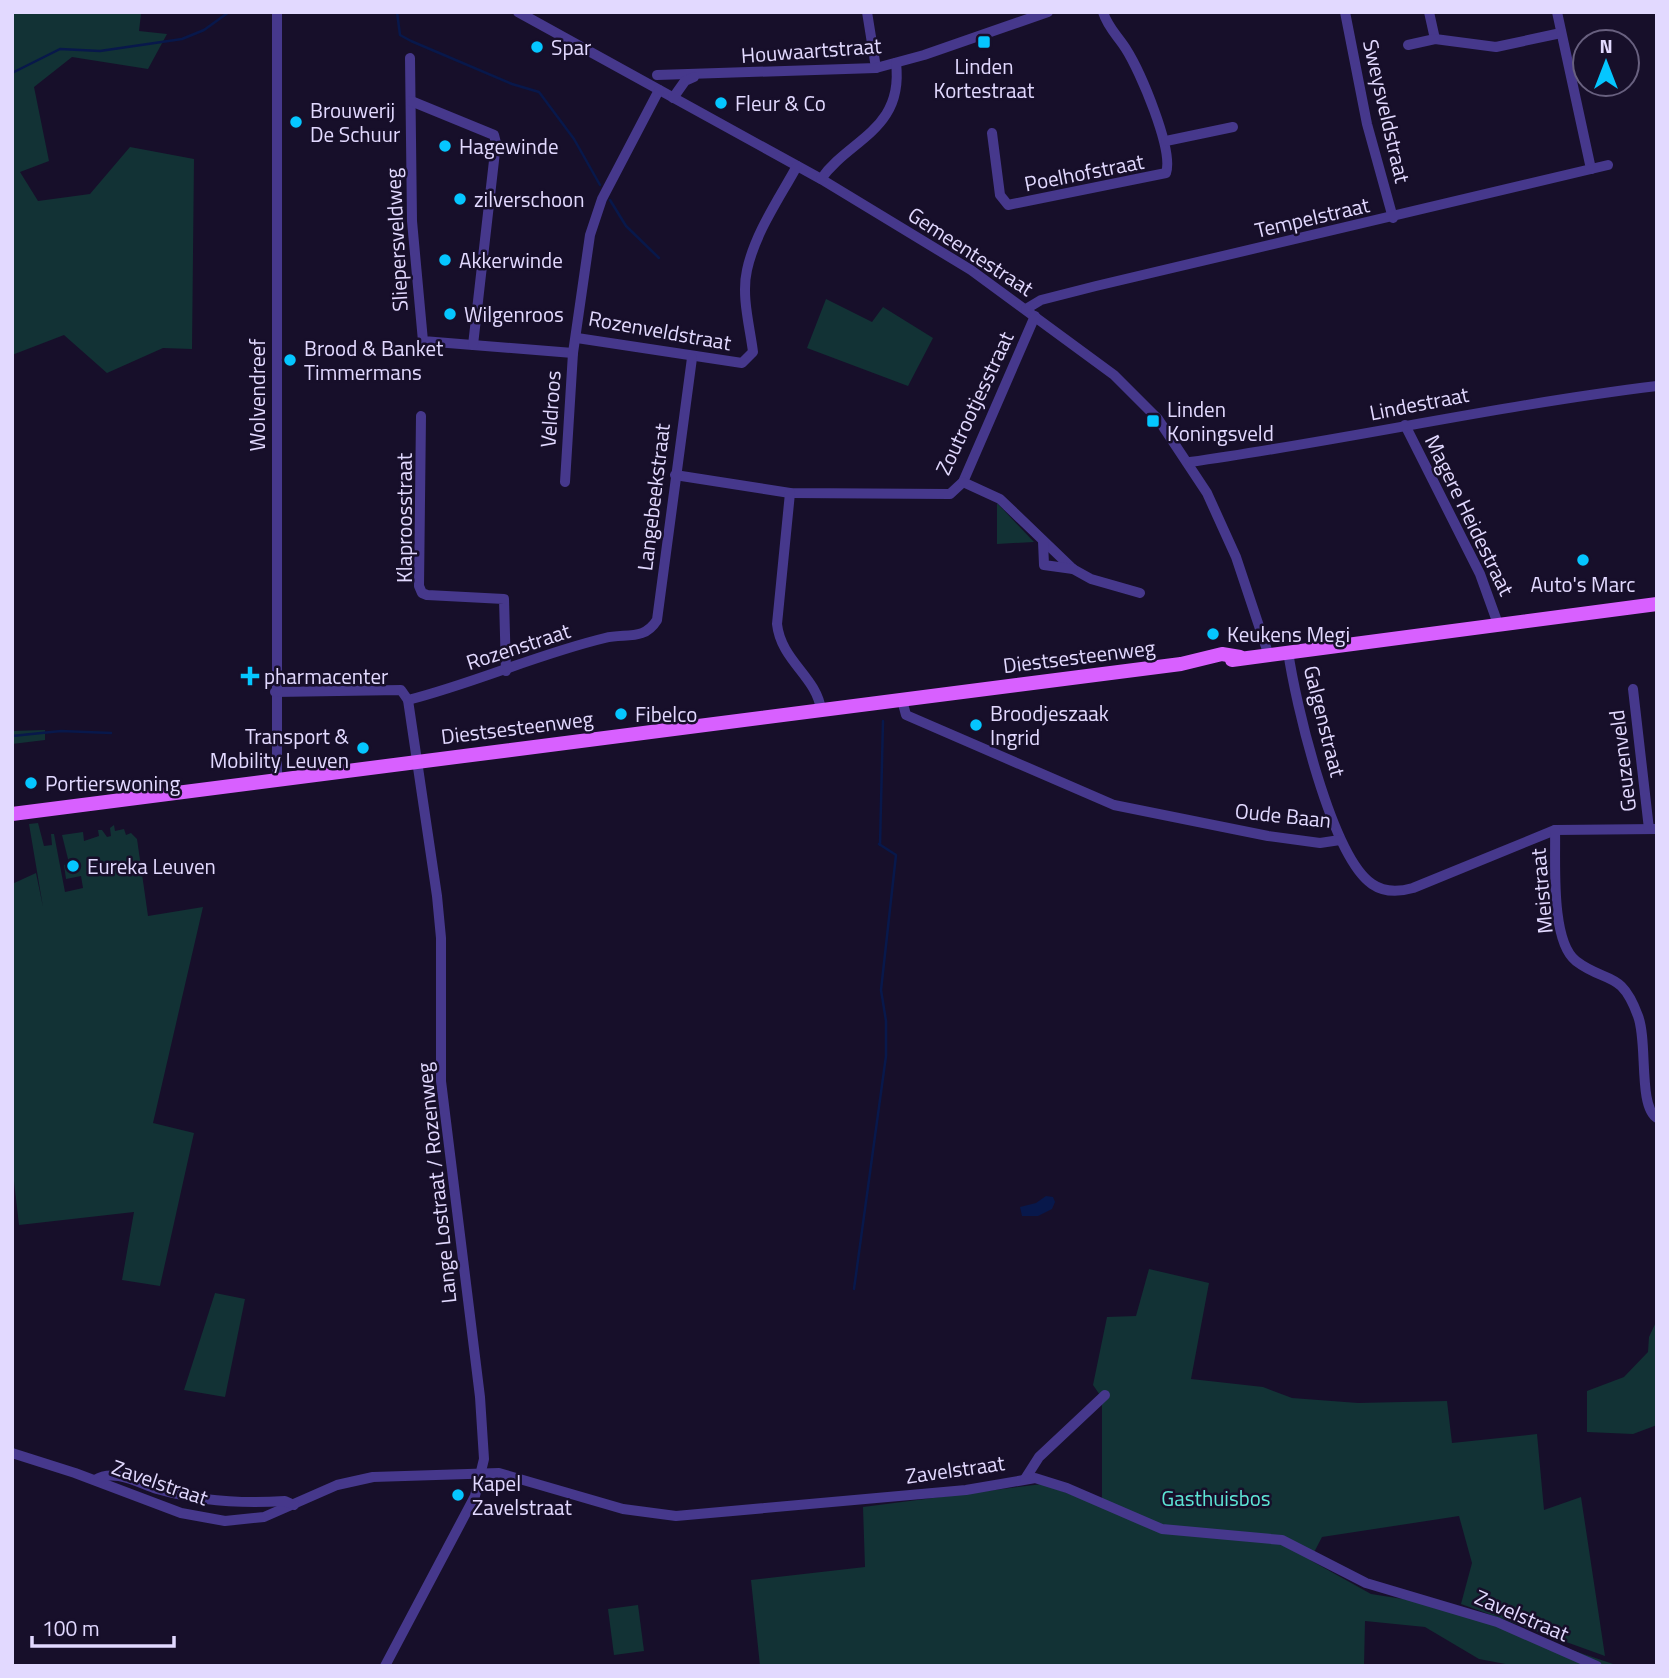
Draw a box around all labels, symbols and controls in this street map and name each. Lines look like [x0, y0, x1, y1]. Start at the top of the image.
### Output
north arrow [1571, 28, 1641, 98]
street label: Houwaartstraat [740, 29, 883, 71]
place label: Spar [551, 31, 591, 63]
text: N [1599, 31, 1613, 60]
marker: Linden Kortestraat [976, 34, 992, 50]
street label: Sweysveldstraat [1355, 36, 1419, 187]
marker: Spar [529, 39, 545, 55]
place label: Linden Kortestraat [934, 50, 1035, 106]
place label: Fleur & Co [735, 87, 826, 119]
place label: Brouwerij De Schuur [310, 94, 400, 150]
marker: Fleur & Co [713, 95, 729, 111]
marker: Brouwerij De Schuur [288, 114, 304, 130]
place label: Hagewinde [459, 130, 559, 162]
marker: Hagewinde [437, 138, 453, 154]
street label: Poelhofstraat [1022, 145, 1147, 199]
street label: Sliepersveldweg [376, 167, 416, 313]
place label: zilverschoon [474, 183, 584, 215]
street label: Tempelstraat [1252, 188, 1373, 246]
marker: zilverschoon [452, 191, 468, 207]
street label: Gemeentestraat [902, 198, 1041, 304]
place label: Akkerwinde [459, 244, 563, 276]
marker: Akkerwinde [437, 252, 453, 268]
place label: Wilgenroos [464, 298, 564, 330]
street label: Rozenveldstraat [586, 302, 734, 358]
marker: Wilgenroos [442, 306, 458, 322]
street label: Zoutrootjesstraat [927, 325, 1022, 480]
place label: Brood & Banket Timmermans [304, 332, 444, 388]
street label: Wolvendreef [241, 339, 273, 451]
marker: Brood & Banket Timmermans [282, 352, 298, 368]
street label: Veldroos [531, 369, 569, 449]
street label: Lindestraat [1367, 378, 1472, 428]
place label: Linden Koningsveld [1167, 393, 1274, 449]
marker: Linden Koningsveld [1145, 413, 1161, 429]
street label: Langebeekstraat [628, 421, 678, 573]
street label: Magere Heidestraat [1417, 429, 1523, 602]
street label: Klaproosstraat [388, 452, 420, 583]
marker: Auto's Marc [1575, 552, 1591, 568]
place label: Auto's Marc [1531, 568, 1635, 600]
street label: Rozenstraat [462, 614, 575, 678]
place label: Keukens Megi [1227, 618, 1350, 650]
marker: Keukens Megi [1205, 626, 1221, 642]
street label: Diestsesteenweg [1001, 631, 1157, 681]
place label: pharmacenter [264, 660, 388, 692]
street label: Galgenstraat [1296, 662, 1354, 781]
marker: pharmacenter [242, 668, 258, 684]
place label: Broodjeszaak Ingrid [990, 697, 1109, 753]
place label: Fibelco [635, 698, 697, 730]
street label: Diestsesteenweg [439, 702, 595, 752]
marker: Fibelco [613, 706, 629, 722]
street label: Geuzenveld [1600, 708, 1644, 814]
marker: Broodjeszaak Ingrid [968, 717, 984, 733]
place label: Transport & Mobility Leuven [210, 720, 350, 776]
marker: Transport & Mobility Leuven [355, 740, 371, 756]
place label: Portierswoning [45, 767, 180, 799]
marker: Portierswoning [23, 775, 39, 791]
street label: Oude Baan [1233, 794, 1333, 836]
street label: Meistraat [1521, 846, 1561, 935]
place label: Eureka Leuven [87, 850, 216, 882]
marker: Eureka Leuven [65, 858, 81, 874]
street label: Lange Lostraat / Rozenweg [407, 1061, 465, 1305]
street label: Zavelstraat [903, 1446, 1007, 1492]
street label: Zavelstraat [108, 1451, 213, 1514]
place label: Kapel Zavelstraat [472, 1467, 572, 1523]
park label: Gasthuisbos [1161, 1482, 1271, 1514]
marker: Kapel Zavelstraat [450, 1487, 466, 1503]
street label: Zavelstraat [1470, 1581, 1575, 1649]
scale bar [32, 1604, 173, 1648]
text: 100 m [42, 1612, 99, 1644]

